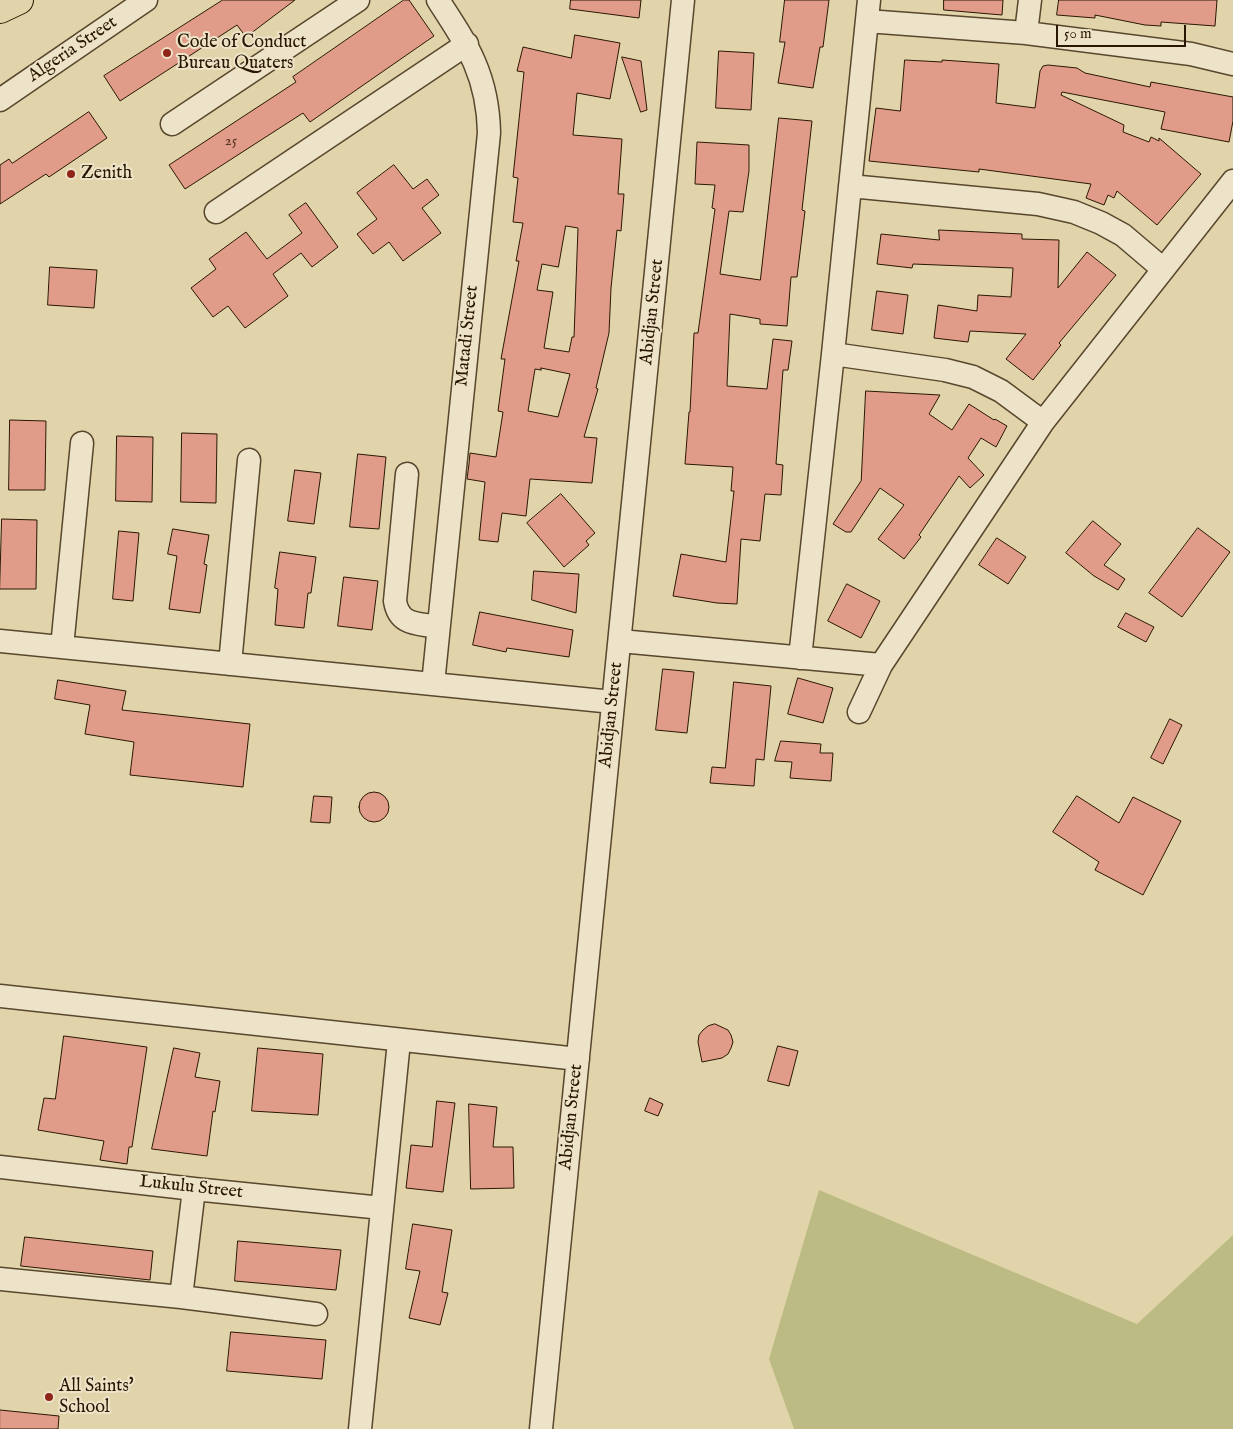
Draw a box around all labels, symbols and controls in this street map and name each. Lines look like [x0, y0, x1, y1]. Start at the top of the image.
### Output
street label: Algeria Street [24, 12, 122, 88]
scale bar [1058, 15, 1188, 47]
text: 50 m [1064, 24, 1092, 43]
place label: Code of Conduct Bureau Quaters [177, 32, 306, 74]
marker: Code of Conduct Bureau Quaters [161, 47, 173, 59]
house number: 25 [225, 133, 237, 151]
place label: Zenith [81, 163, 132, 185]
marker: Zenith [65, 168, 77, 180]
street label: Abidjan Street [637, 258, 669, 366]
street label: Matadi Street [452, 284, 484, 388]
street label: Abidjan Street [596, 661, 628, 769]
street label: Abidjan Street [556, 1063, 588, 1171]
street label: Lukulu Street [138, 1172, 244, 1204]
place label: All Saints' School [59, 1376, 134, 1418]
marker: All Saints' School [43, 1391, 55, 1403]

